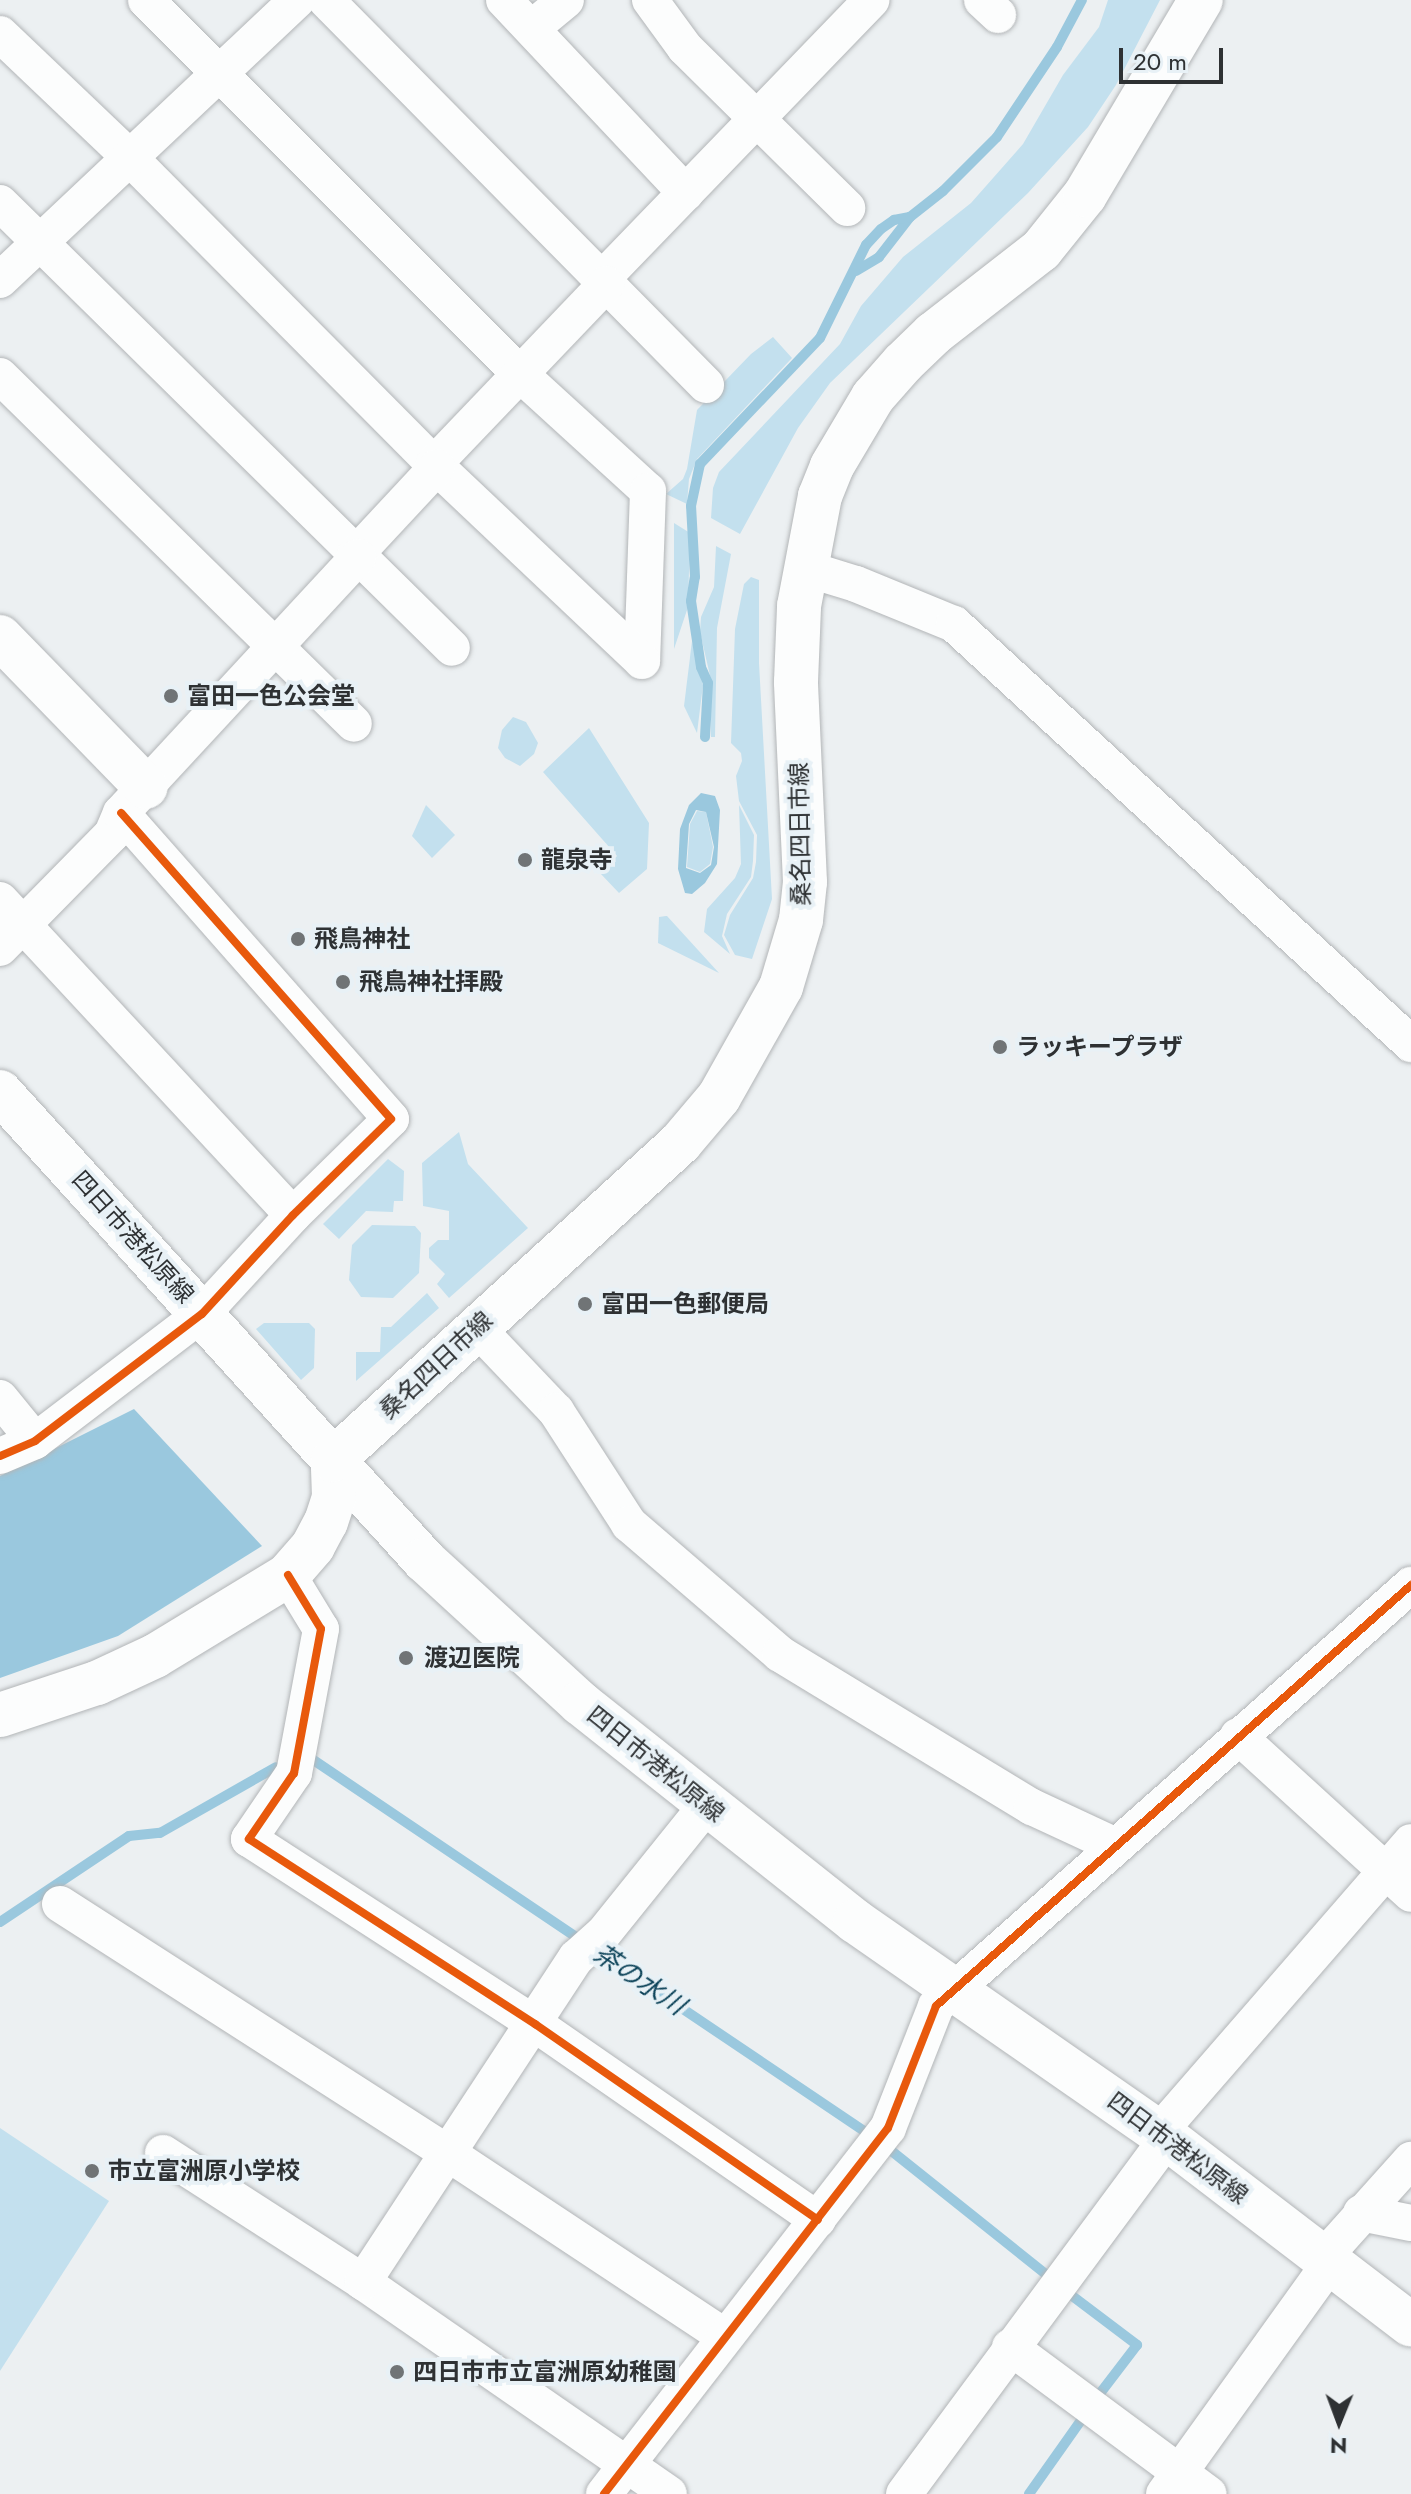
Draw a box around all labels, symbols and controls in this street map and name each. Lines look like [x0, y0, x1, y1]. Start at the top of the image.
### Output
scale bar [1123, 32, 1227, 82]
text: 20 m [1133, 44, 1187, 79]
place label: 富田一色公会堂 [187, 682, 355, 710]
marker: 富田一色公会堂 [162, 687, 180, 705]
street label: 桑名四日市線 [784, 762, 816, 906]
place label: 龍泉寺 [541, 846, 613, 874]
marker: 龍泉寺 [516, 851, 534, 869]
place label: 飛鳥神社 [314, 925, 410, 953]
marker: 飛鳥神社 [289, 930, 307, 948]
place label: 飛鳥神社拝殿 [359, 968, 503, 996]
marker: 飛鳥神社拝殿 [334, 973, 352, 991]
place label: ラッキープラザ [1016, 1033, 1184, 1061]
marker: ラッキープラザ [991, 1038, 1009, 1056]
street label: 四日市港松原線 [66, 1165, 200, 1309]
place label: 富田一色郵便局 [601, 1290, 769, 1318]
marker: 富田一色郵便局 [576, 1295, 594, 1313]
street label: 桑名四日市線 [374, 1305, 498, 1425]
place label: 渡辺医院 [424, 1644, 520, 1672]
marker: 渡辺医院 [395, 1647, 417, 1669]
street label: 四日市港松原線 [582, 1700, 730, 1828]
water label: 茶の水川 [587, 1938, 691, 2022]
street label: 四日市港松原線 [1102, 2086, 1254, 2210]
place label: 市立富洲原小学校 [108, 2157, 300, 2185]
marker: 市立富洲原小学校 [83, 2162, 101, 2180]
place label: 四日市市立富洲原幼稚園 [413, 2358, 677, 2386]
marker: 四日市市立富洲原幼稚園 [388, 2363, 406, 2381]
north arrow [1299, 2382, 1379, 2462]
text: N [1330, 2430, 1348, 2462]

